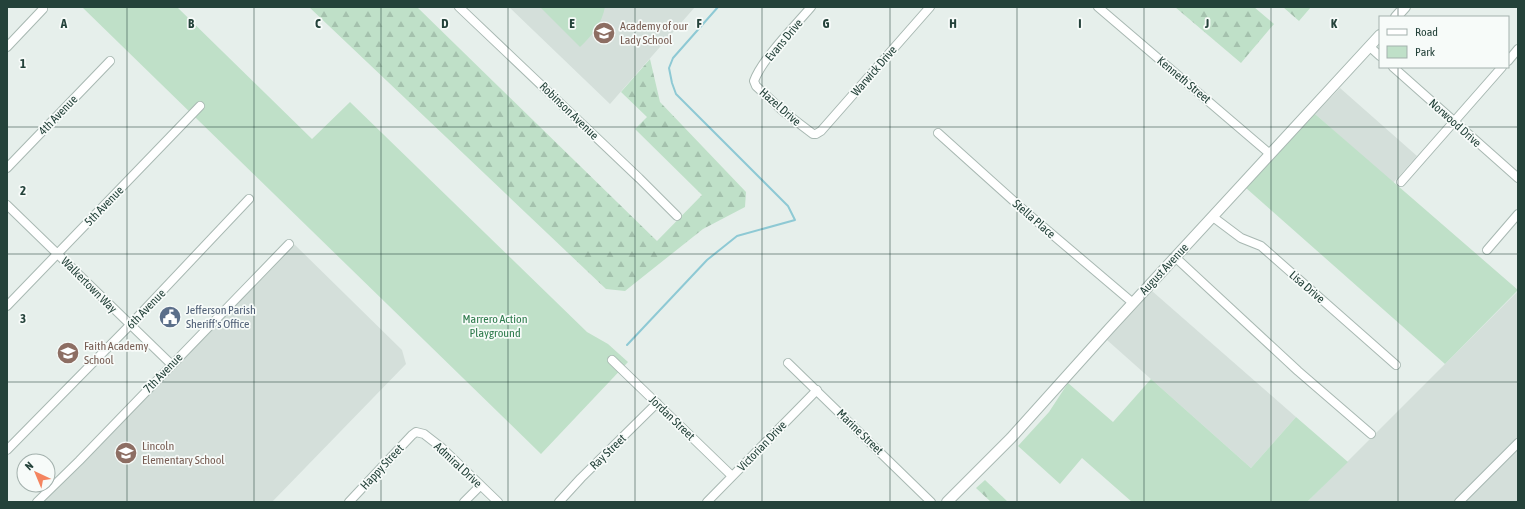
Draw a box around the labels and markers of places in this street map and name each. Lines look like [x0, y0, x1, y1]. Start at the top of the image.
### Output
place label: Academy of our Lady School [620, 19, 688, 47]
school or university icon: Academy of our Lady School [591, 20, 617, 46]
place label: Jefferson Parish Sheriff's Office [186, 303, 256, 331]
public building icon: Jefferson Parish Sheriff's Office [157, 304, 183, 330]
place label: Faith Academy School [84, 339, 149, 367]
school or university icon: Faith Academy School [55, 340, 81, 366]
place label: Lincoln Elementary School [142, 439, 225, 467]
school or university icon: Lincoln Elementary School [113, 440, 139, 466]

